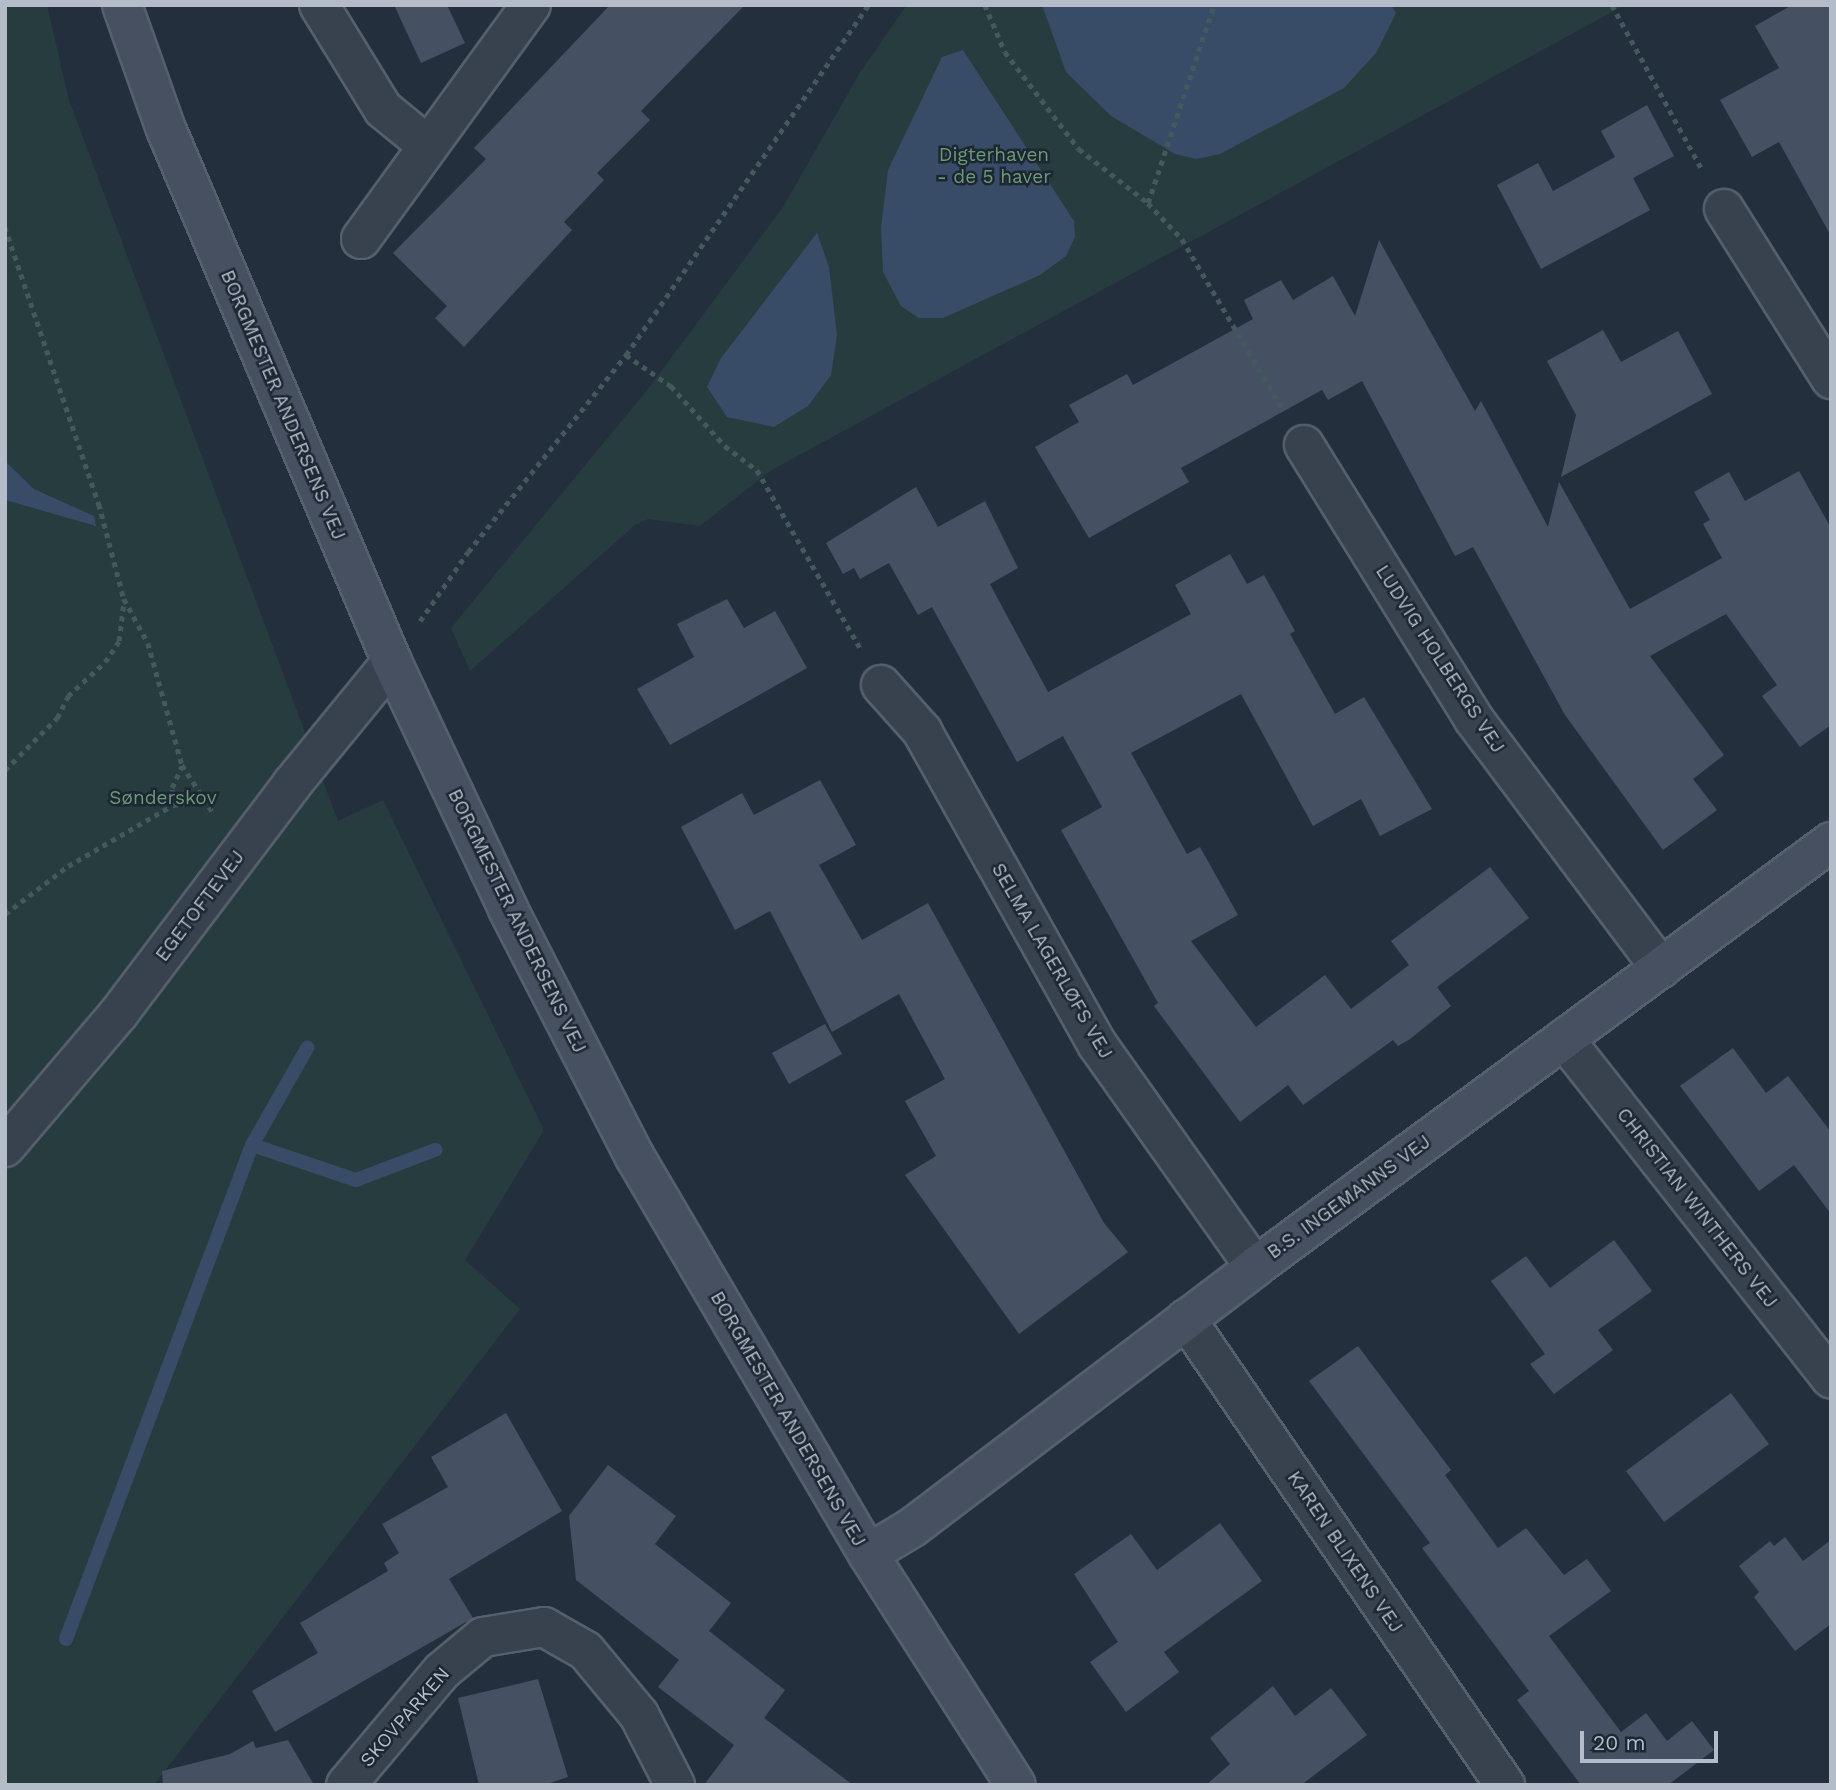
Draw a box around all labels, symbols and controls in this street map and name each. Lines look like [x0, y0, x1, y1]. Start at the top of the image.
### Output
park label: Digterhaven - de 5 haver [937, 144, 1051, 188]
street label: BORGMESTER ANDERSENS VEJ [215, 266, 351, 544]
street label: LUDVIG HOLBERGS VEJ [1371, 561, 1509, 757]
street label: BORGMESTER ANDERSENS VEJ [443, 785, 591, 1057]
park label: Sønderskov [109, 787, 217, 809]
street label: EGETOFTEVEJ [151, 846, 249, 966]
street label: SELMA LAGERLØFS VEJ [986, 859, 1118, 1063]
street label: CHRISTIAN WINTHERS VEJ [1611, 1103, 1783, 1313]
street label: B.S. INGEMANNS VEJ [1263, 1130, 1435, 1264]
street label: BORGMESTER ANDERSENS VEJ [705, 1287, 871, 1551]
street label: KAREN BLIXENS VEJ [1282, 1467, 1408, 1637]
street label: SKOVPARKEN [355, 1662, 455, 1772]
scale bar [1584, 1716, 1722, 1760]
text: 20 m [1593, 1730, 1645, 1755]

